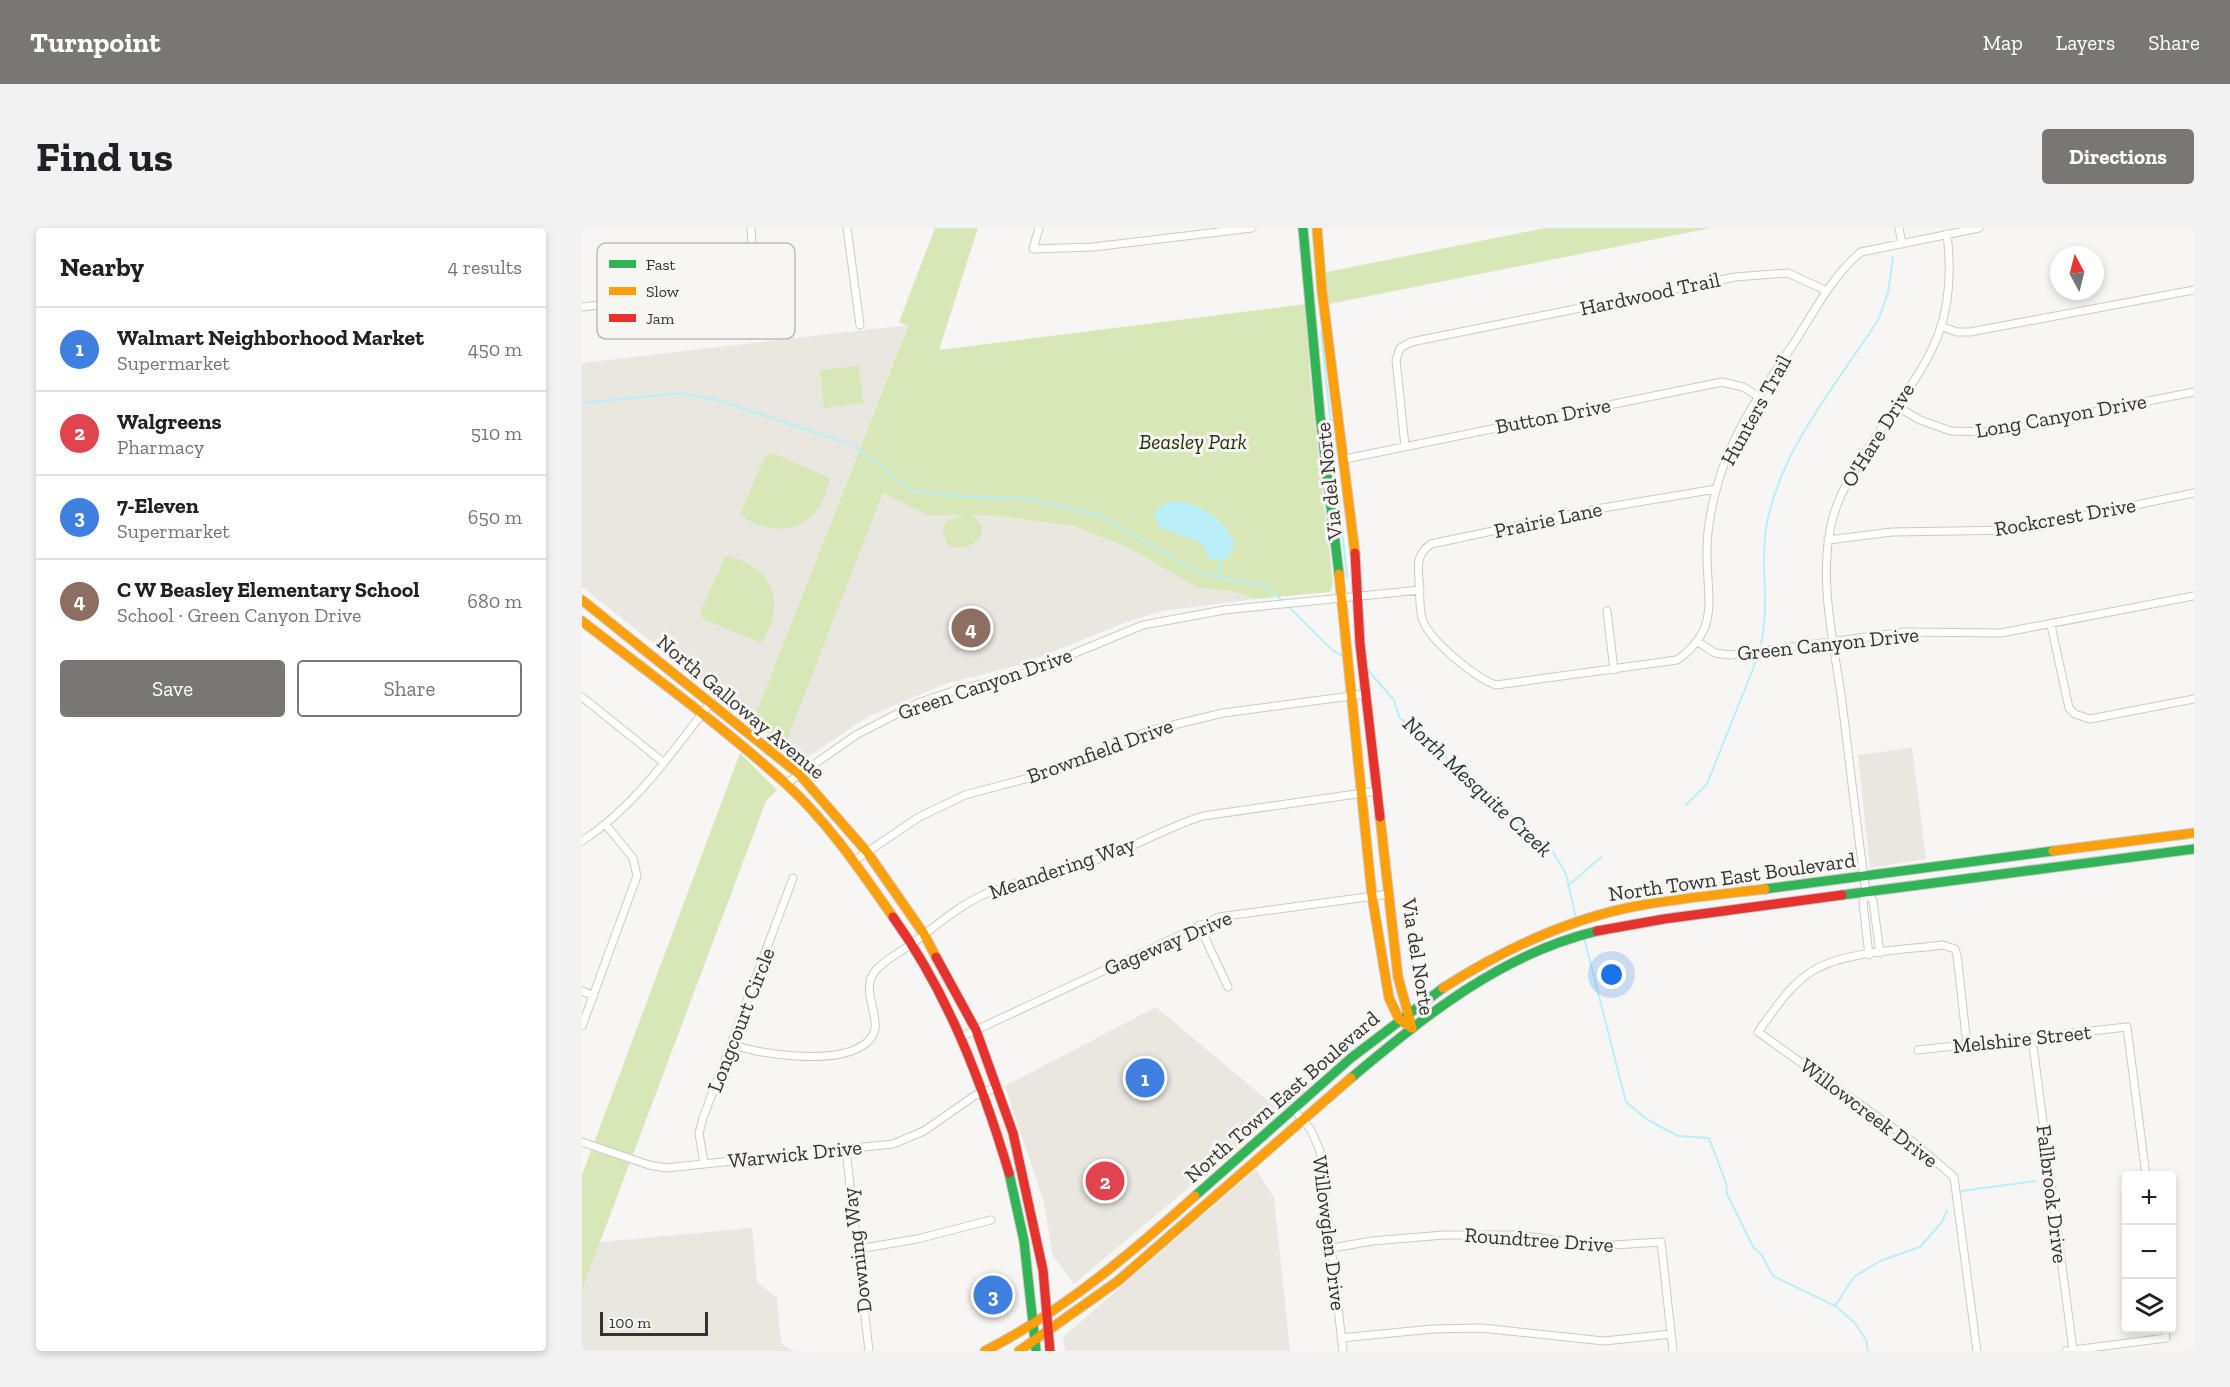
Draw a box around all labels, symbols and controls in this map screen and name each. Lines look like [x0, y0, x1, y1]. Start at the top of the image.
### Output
text: Turnpoint [30, 26, 160, 59]
text: Map [1983, 30, 2023, 55]
text: Layers [2056, 30, 2115, 55]
text: Share [2148, 30, 2200, 55]
button: Directions [2042, 129, 2194, 184]
text: Find us [36, 131, 173, 182]
legend [597, 243, 795, 339]
north arrow [2050, 246, 2104, 300]
text: Nearby [60, 251, 144, 283]
text: 4 results [447, 255, 522, 279]
text: Fast [646, 255, 675, 274]
street label: Hardwood Trail [1578, 266, 1723, 321]
text: Slow [646, 282, 680, 301]
text: Jam [646, 309, 675, 328]
text: Walmart Neighborhood Market [117, 324, 424, 351]
text: 1 [75, 337, 84, 361]
text: 450 m [468, 337, 522, 361]
street label: Hunters Trail [1715, 350, 1796, 469]
text: Supermarket [117, 351, 230, 375]
street label: O'Hare Drive [1836, 378, 1920, 491]
street label: Long Canyon Drive [1973, 388, 2149, 443]
street label: Button Drive [1493, 392, 1613, 439]
text: Walgreens [117, 408, 222, 435]
text: 2 [74, 421, 85, 445]
text: 510 m [471, 421, 522, 445]
street label: Via del Norte [1310, 421, 1347, 542]
park label: Beasley Park [1139, 429, 1247, 454]
text: Pharmacy [117, 435, 204, 459]
text: 7-Eleven [117, 492, 199, 519]
street label: Rockcrest Drive [1992, 492, 2138, 541]
street label: Prairie Lane [1492, 496, 1604, 543]
text: 3 [74, 505, 85, 529]
text: 650 m [468, 505, 522, 529]
text: Supermarket [117, 519, 230, 543]
text: C W Beasley Elementary School [117, 576, 419, 603]
text: 4 [74, 589, 85, 613]
text: 680 m [467, 589, 522, 613]
text: School · Green Canyon Drive [117, 603, 361, 627]
pin: 4 [952, 606, 990, 650]
street label: Green Canyon Drive [1736, 622, 1920, 665]
street label: North Galloway Avenue [652, 629, 831, 784]
street label: Green Canyon Drive [894, 642, 1075, 725]
button: Save [60, 660, 285, 717]
button: Share [297, 660, 522, 717]
water label: North Mesquite Creek [1397, 710, 1558, 863]
street label: Brownfield Drive [1024, 713, 1176, 788]
street label: Meandering Way [985, 831, 1138, 904]
street label: North Town East Boulevard [1607, 847, 1858, 906]
street label: Via del Norte [1397, 896, 1440, 1017]
street label: Gageway Drive [1100, 904, 1235, 981]
street label: Longcourt Circle [701, 944, 780, 1096]
your location [1597, 960, 1626, 989]
street label: North Town East Boulevard [1179, 1005, 1384, 1188]
street label: Melshire Street [1951, 1019, 2093, 1058]
street label: Willowcreek Drive [1795, 1053, 1943, 1173]
pin: 1 [1126, 1056, 1164, 1100]
street label: Fallbrook Drive [2032, 1123, 2073, 1265]
street label: Warwick Drive [727, 1134, 863, 1173]
street label: Willowglen Drive [1308, 1154, 1351, 1312]
pin: 2 [1086, 1158, 1124, 1204]
map controls [2122, 1171, 2176, 1333]
button: + [2122, 1171, 2176, 1225]
street label: Downing Way [836, 1186, 877, 1314]
street label: Roundtree Drive [1464, 1222, 1615, 1257]
button: − [2122, 1225, 2176, 1279]
pin: 3 [974, 1272, 1012, 1318]
button: layers [2122, 1279, 2176, 1333]
scale bar [600, 1309, 708, 1336]
text: 100 m [609, 1313, 651, 1332]

